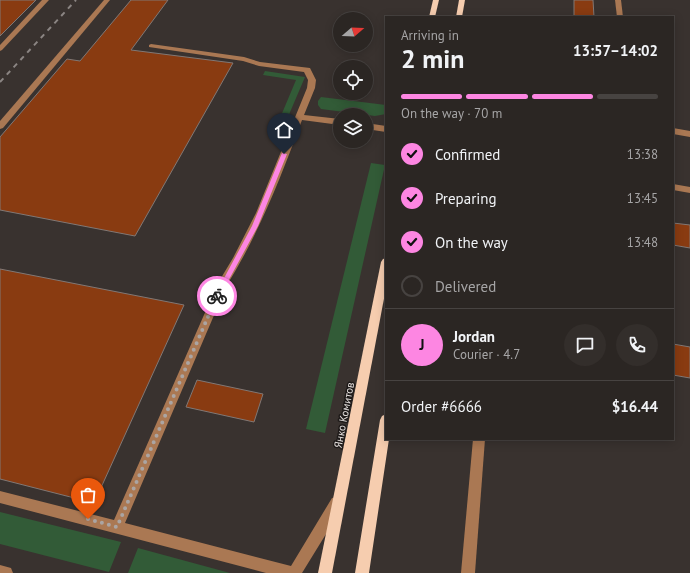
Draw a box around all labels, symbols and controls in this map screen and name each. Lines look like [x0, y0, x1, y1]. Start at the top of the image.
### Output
north arrow [333, 12, 373, 52]
map controls [333, 12, 373, 148]
text: Arriving in [401, 27, 459, 44]
text: 13:57–14:02 [573, 41, 658, 60]
text: 2 min [401, 42, 464, 75]
button: locate [333, 60, 373, 100]
text: On the way · 70 m [401, 105, 502, 122]
button: layers [333, 108, 373, 148]
pin [267, 113, 301, 154]
icon: home [273, 119, 295, 141]
icon: check [401, 143, 423, 165]
text: Confirmed [435, 145, 500, 164]
text: 13:38 [627, 146, 658, 163]
icon: check [401, 187, 423, 209]
text: Preparing [435, 189, 497, 208]
text: 13:45 [627, 190, 658, 207]
icon: check [401, 231, 423, 253]
text: On the way [435, 233, 508, 252]
text: 13:48 [627, 234, 658, 251]
courier [197, 276, 237, 316]
text: Delivered [435, 277, 496, 296]
icon: bike [206, 285, 228, 307]
button: chat [564, 324, 606, 366]
button: phone [616, 324, 658, 366]
text: Jordan [453, 327, 495, 346]
text: J [419, 335, 425, 354]
text: Courier · 4.7 [453, 346, 520, 363]
street label: Янко Комитов [331, 381, 357, 449]
text: Order #6666 [401, 397, 482, 416]
text: $16.44 [612, 397, 658, 416]
pin [71, 478, 105, 519]
icon: bag [77, 484, 99, 506]

